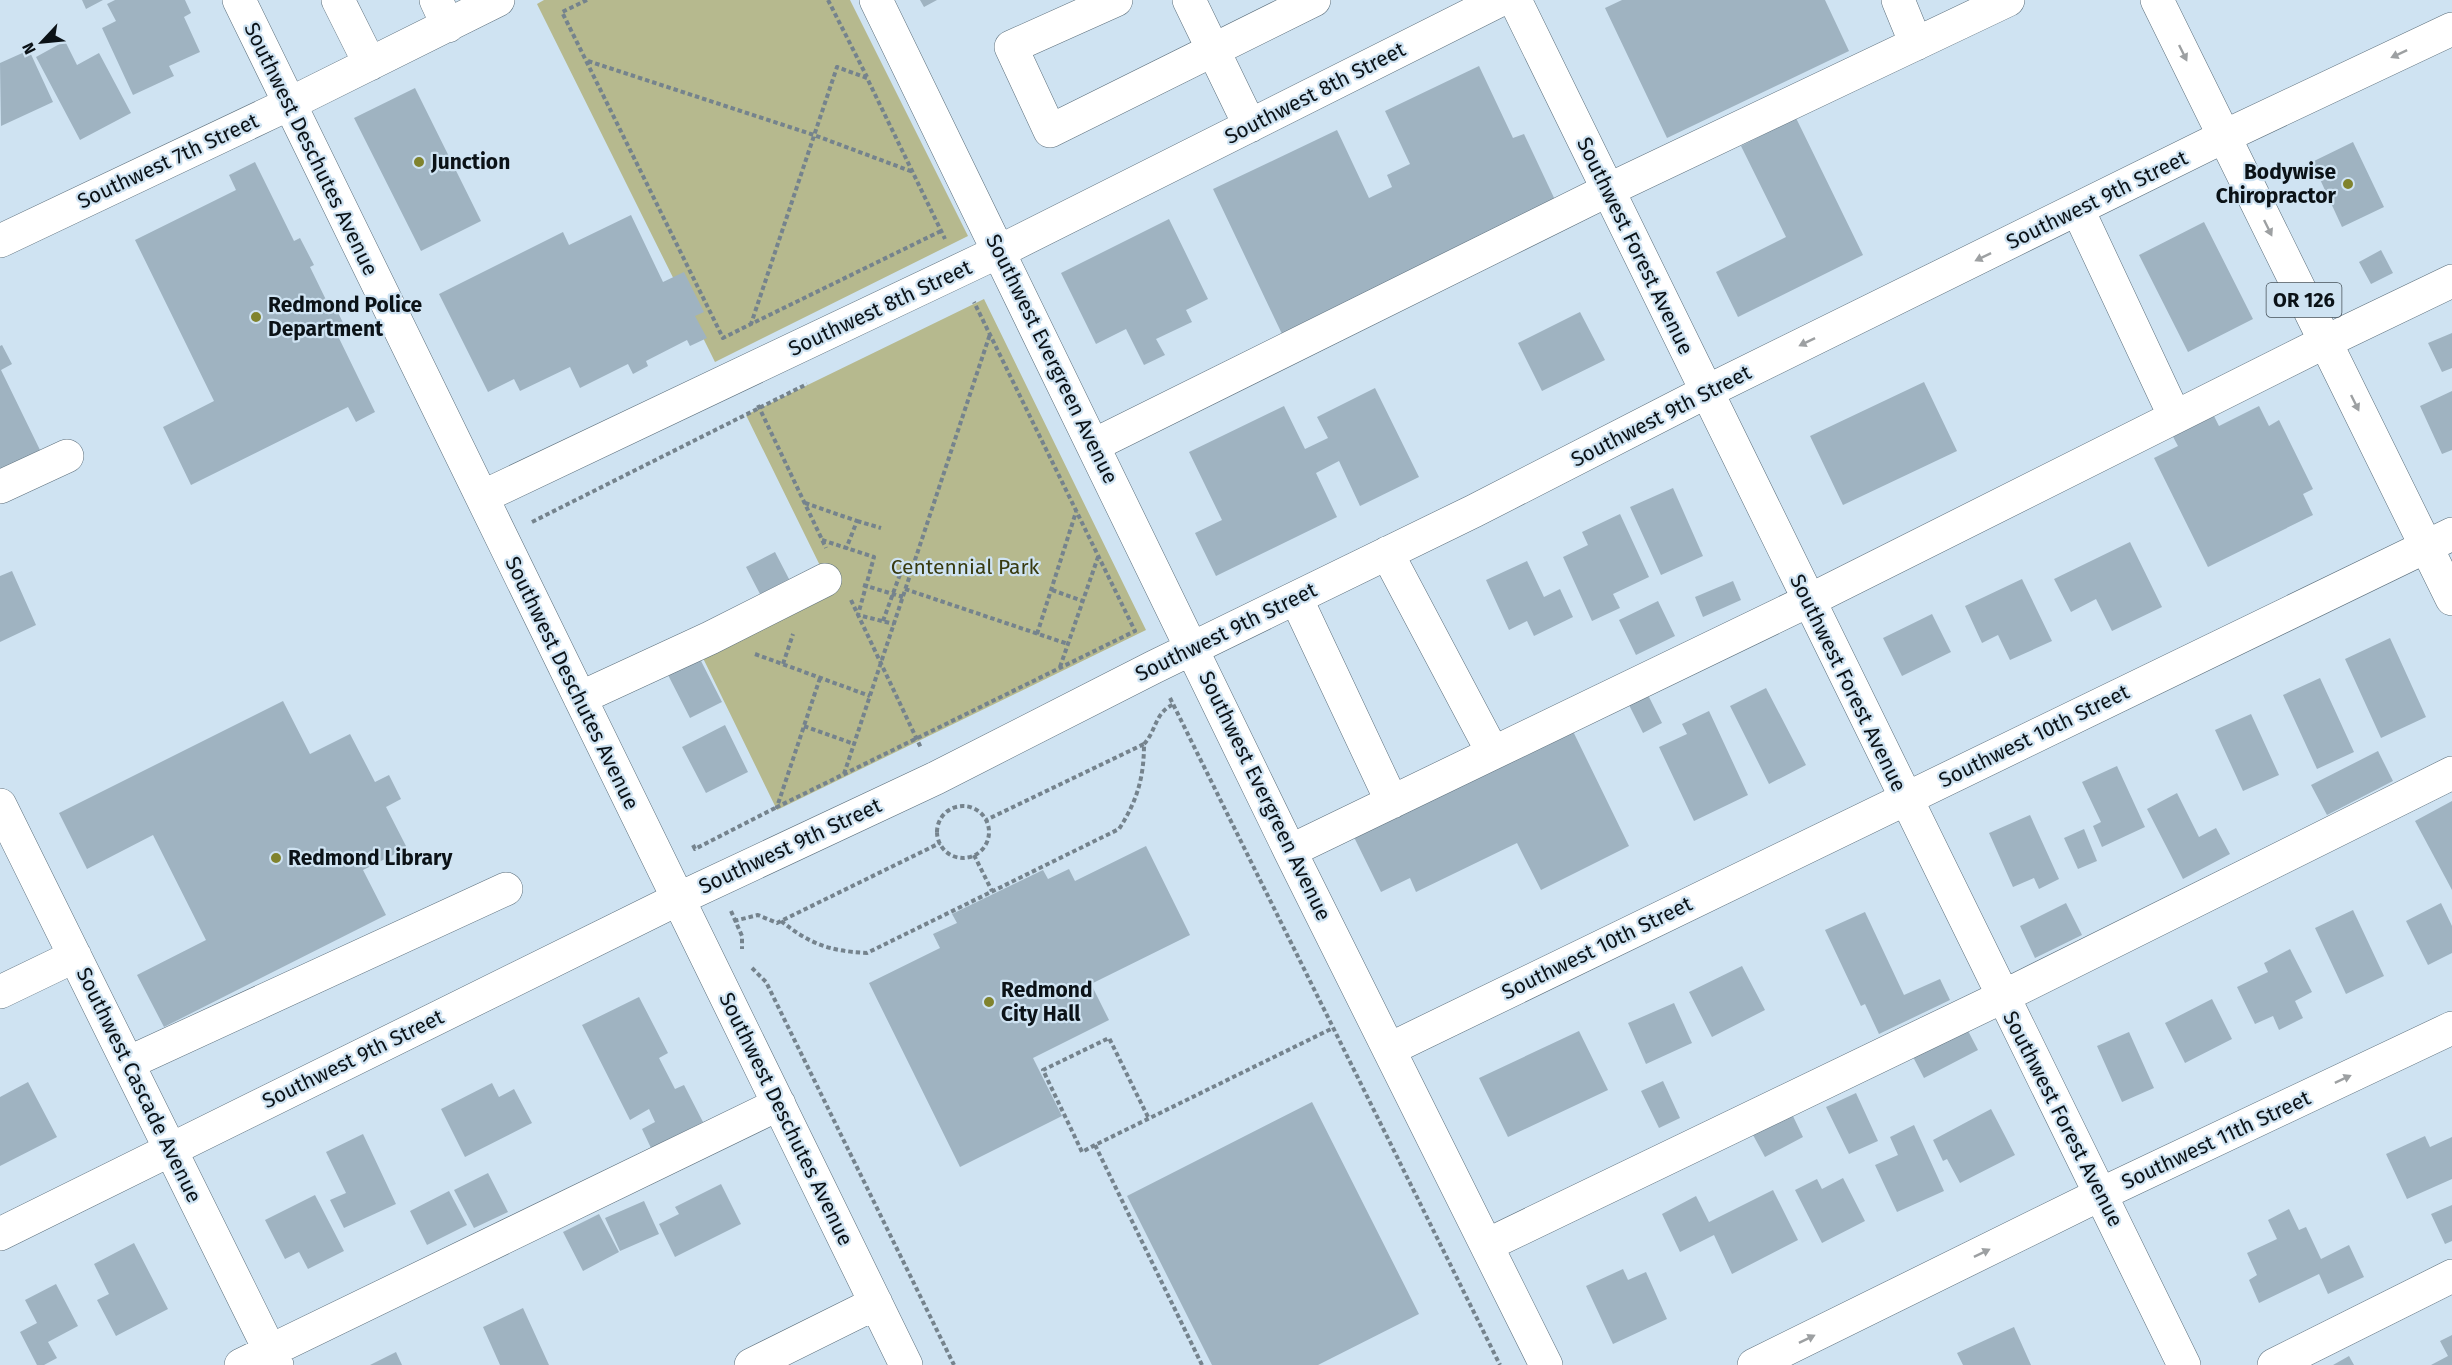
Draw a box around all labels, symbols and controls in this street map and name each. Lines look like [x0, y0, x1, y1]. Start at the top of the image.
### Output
north arrow [12, 12, 72, 72]
street label: Southwest Deschutes Avenue [238, 18, 384, 280]
street label: Southwest 8th Street [1220, 36, 1410, 150]
text: N [18, 39, 40, 57]
one-way arrow [2178, 44, 2187, 61]
one-way arrow [2391, 49, 2408, 59]
street label: Southwest 7th Street [73, 107, 263, 214]
street label: Southwest Forest Avenue [1571, 133, 1699, 359]
street label: Southwest 9th Street [2002, 145, 2192, 255]
place label: Junction [430, 149, 510, 175]
marker: Junction [412, 155, 426, 169]
place label: Bodywise Chiropractor [2216, 159, 2337, 209]
marker: Bodywise Chiropractor [2341, 177, 2355, 191]
one-way arrow [2263, 220, 2273, 237]
street label: Southwest Evergreen Avenue [980, 230, 1124, 488]
one-way arrow [1974, 252, 1991, 262]
street label: Southwest 8th Street [784, 254, 976, 362]
road number: OR 126 [2266, 283, 2342, 317]
place label: Redmond Police Department [268, 292, 423, 342]
marker: Redmond Police Department [249, 310, 263, 324]
one-way arrow [1799, 338, 1816, 347]
street label: Southwest 9th Street [1567, 359, 1756, 473]
one-way arrow [2350, 394, 2360, 411]
street label: Southwest Deschutes Avenue [499, 552, 645, 814]
park label: Centennial Park [891, 554, 1040, 580]
street label: Southwest Forest Avenue [1784, 570, 1912, 796]
street label: Southwest 9th Street [1131, 577, 1321, 687]
street label: Southwest Evergreen Avenue [1193, 667, 1337, 925]
street label: Southwest 10th Street [1935, 678, 2134, 793]
street label: Southwest 9th Street [694, 792, 886, 900]
place label: Redmond Library [288, 845, 452, 871]
marker: Redmond Library [269, 851, 283, 865]
street label: Southwest 10th Street [1498, 890, 1697, 1005]
street label: Southwest Cascade Avenue [71, 963, 207, 1207]
place label: Redmond City Hall [1001, 977, 1093, 1027]
street label: Southwest Deschutes Avenue [713, 988, 859, 1250]
marker: Redmond City Hall [982, 995, 996, 1009]
street label: Southwest 9th Street [258, 1004, 448, 1114]
street label: Southwest Forest Avenue [1997, 1007, 2129, 1231]
one-way arrow [2335, 1075, 2352, 1084]
street label: Southwest 11th Street [2117, 1085, 2315, 1195]
one-way arrow [1973, 1248, 1990, 1258]
one-way arrow [1798, 1334, 1815, 1344]

